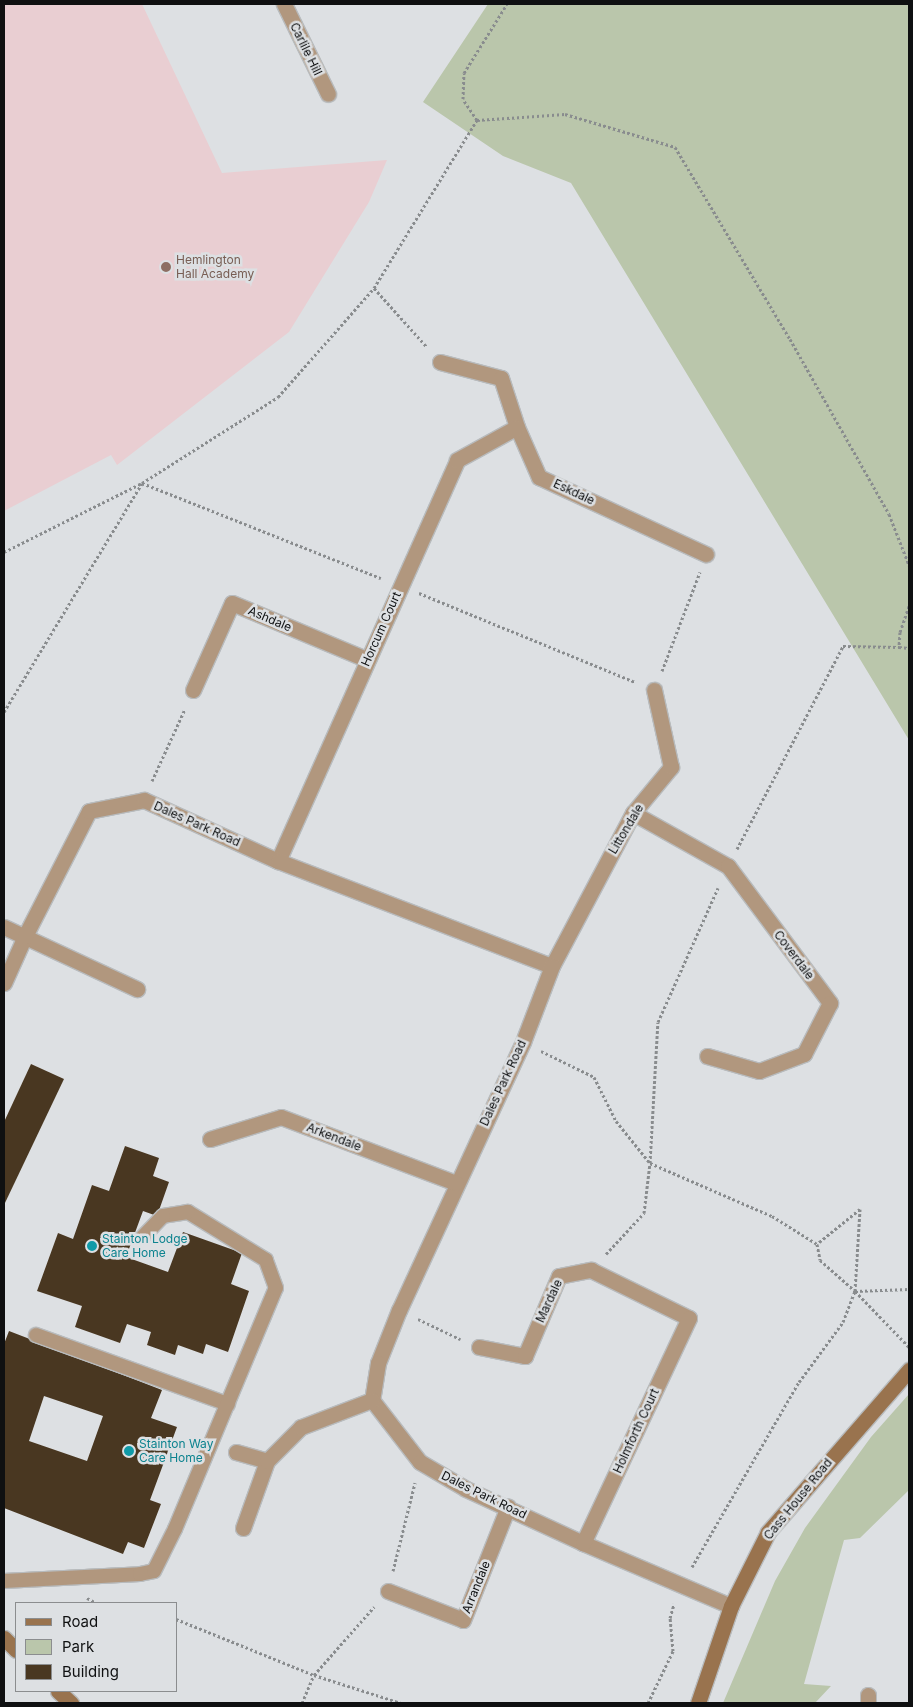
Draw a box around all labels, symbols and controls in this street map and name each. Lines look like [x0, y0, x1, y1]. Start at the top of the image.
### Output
street label: Carlile Hill [287, 20, 325, 78]
place label: Hemlington Hall Academy [176, 253, 254, 281]
marker: Hemlington Hall Academy [160, 261, 172, 273]
street label: Eskdale [551, 476, 597, 508]
street label: Horcum Court [358, 590, 404, 668]
street label: Ashdale [246, 603, 294, 635]
street label: Dales Park Road [152, 799, 242, 849]
street label: Littondale [606, 802, 646, 856]
street label: Coverdale [771, 928, 817, 982]
street label: Dales Park Road [477, 1038, 529, 1128]
street label: Arkendale [305, 1120, 363, 1154]
place label: Stainton Lodge Care Home [102, 1232, 188, 1260]
marker: Stainton Lodge Care Home [86, 1240, 98, 1252]
street label: Mardale [533, 1277, 565, 1325]
street label: Holmforth Court [610, 1386, 662, 1476]
place label: Stainton Way Care Home [139, 1437, 213, 1465]
marker: Stainton Way Care Home [123, 1445, 135, 1457]
street label: Cass House Road [761, 1455, 835, 1543]
street label: Dales Park Road [439, 1468, 529, 1522]
street label: Arrandale [459, 1559, 493, 1615]
legend [15, 1602, 178, 1692]
text: Road [62, 1612, 98, 1631]
text: Park [62, 1637, 94, 1656]
text: Building [62, 1662, 119, 1681]

